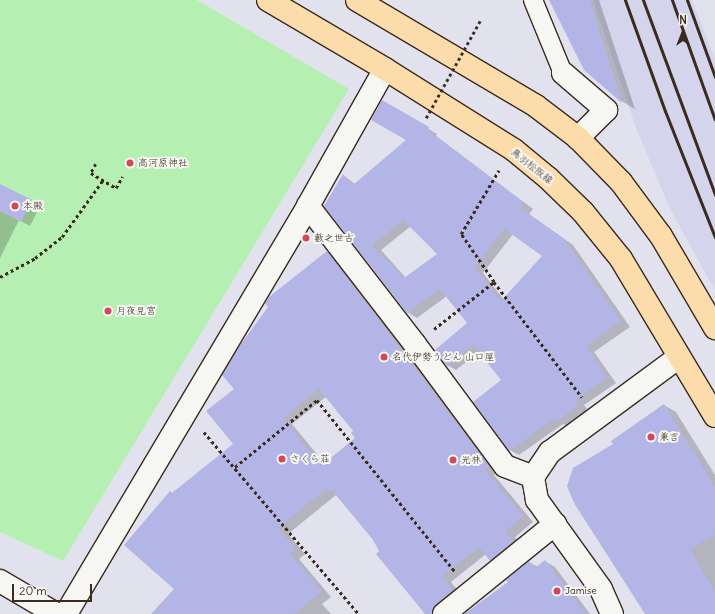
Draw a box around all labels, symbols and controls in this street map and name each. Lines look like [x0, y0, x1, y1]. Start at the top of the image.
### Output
north arrow [663, 12, 703, 52]
text: N [679, 13, 687, 27]
street label: 鳥羽松阪線 [509, 146, 555, 186]
place label: 高河原神社 [138, 157, 188, 169]
marker: 高河原神社 [125, 158, 135, 168]
place label: 本殿 [23, 200, 43, 212]
marker: 本殿 [10, 201, 20, 211]
place label: 藪之世古 [314, 232, 354, 244]
marker: 藪之世古 [301, 233, 311, 243]
place label: 月夜見宮 [116, 305, 156, 317]
marker: 月夜見宮 [103, 306, 113, 316]
place label: 名代伊勢うどん 山口屋 [392, 351, 494, 363]
marker: 名代伊勢うどん 山口屋 [379, 352, 389, 362]
place label: 兼言 [659, 431, 679, 443]
marker: 兼言 [646, 432, 656, 442]
place label: さくら荘 [290, 453, 330, 465]
marker: さくら荘 [277, 454, 287, 464]
place label: 光林 [461, 454, 481, 466]
marker: 光林 [448, 455, 458, 465]
scale bar [14, 576, 94, 602]
text: 20 m [19, 583, 47, 598]
place label: Jamise [565, 585, 597, 597]
marker: Jamise [552, 586, 562, 596]

